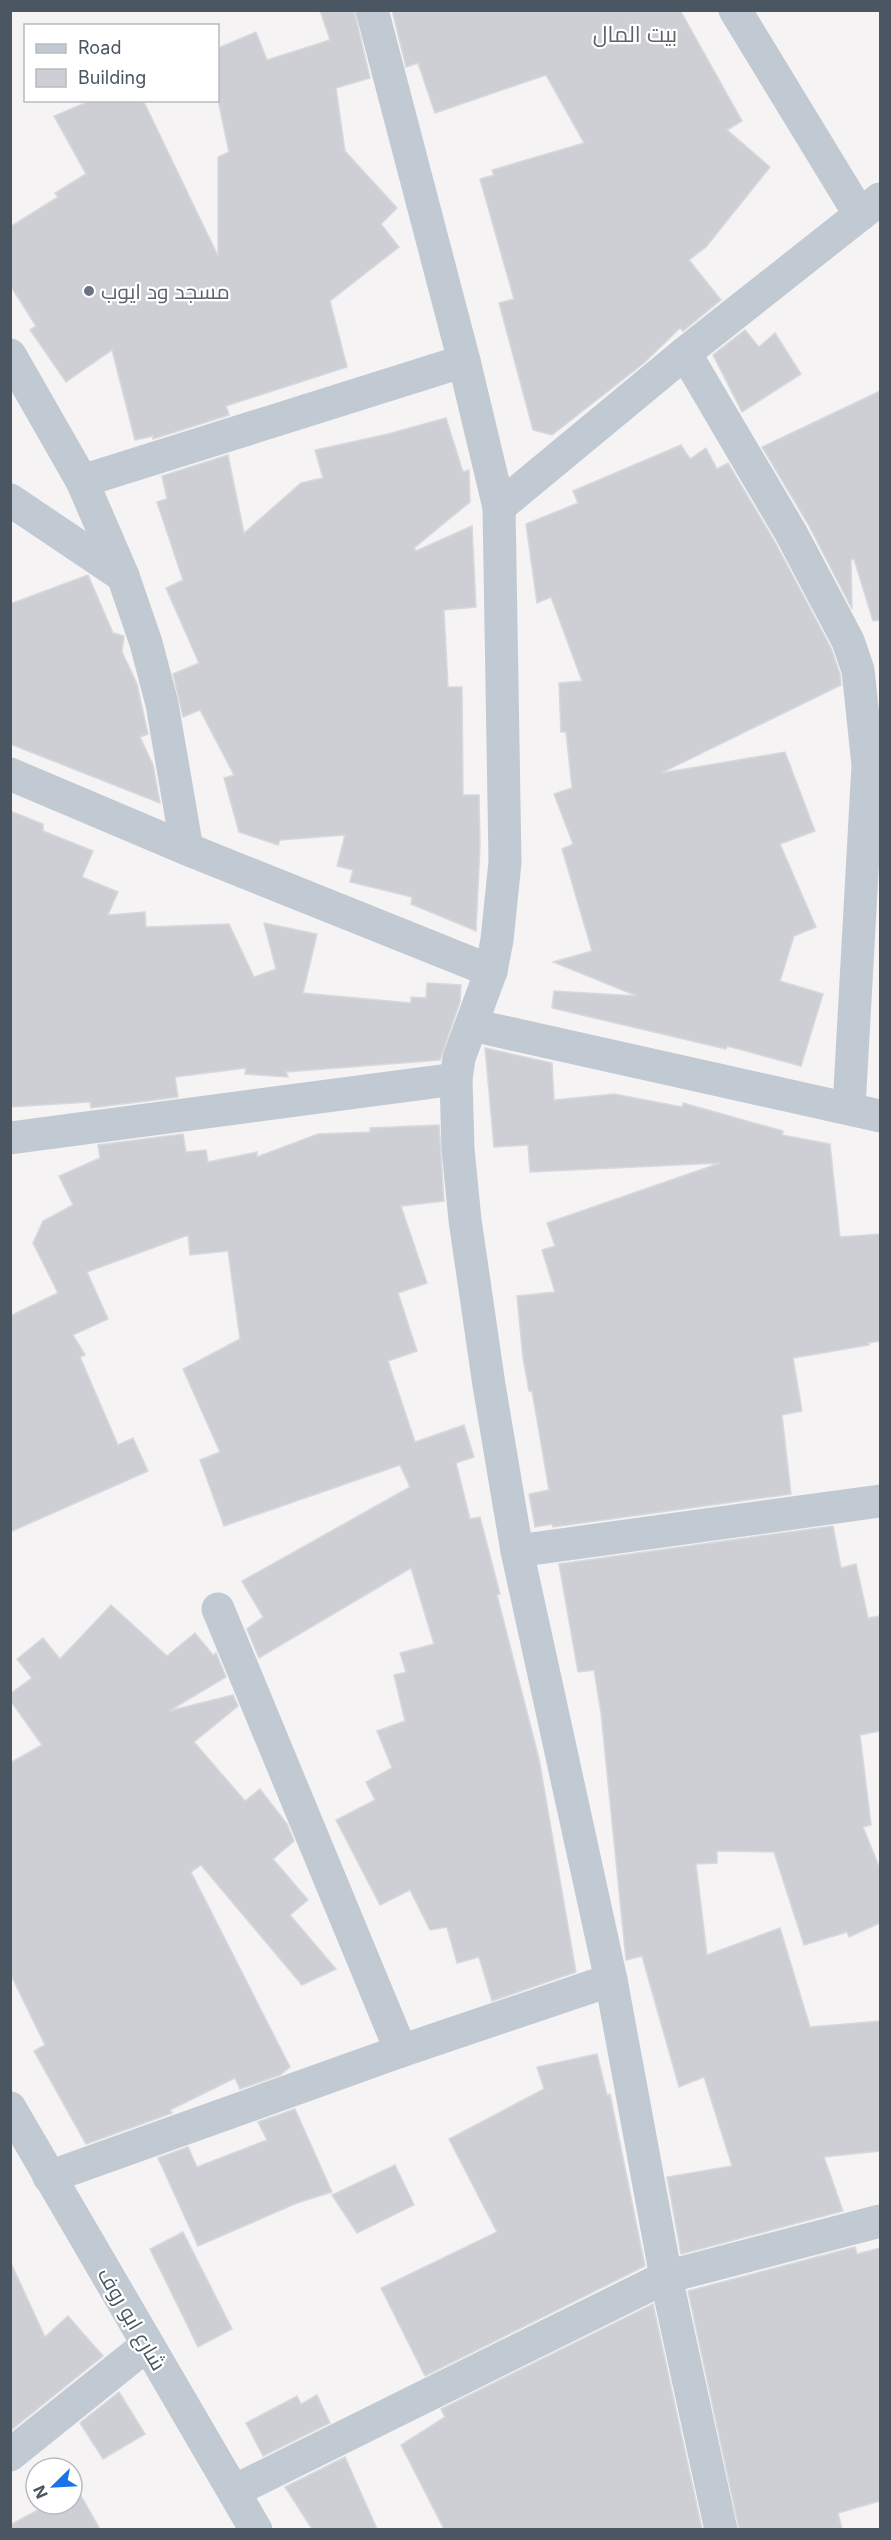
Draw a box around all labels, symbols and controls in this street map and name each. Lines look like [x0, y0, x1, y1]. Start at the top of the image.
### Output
district label: بيت المال [593, 21, 677, 47]
legend [24, 24, 219, 102]
text: Road [78, 37, 121, 58]
text: Building [78, 67, 146, 88]
place label: مسجد ود ايوب [101, 279, 230, 304]
marker: مسجد ود ايوب [82, 284, 96, 298]
street label: شارع ابو روف [91, 2263, 171, 2376]
north arrow [24, 2456, 84, 2516]
text: N [29, 2482, 52, 2502]

